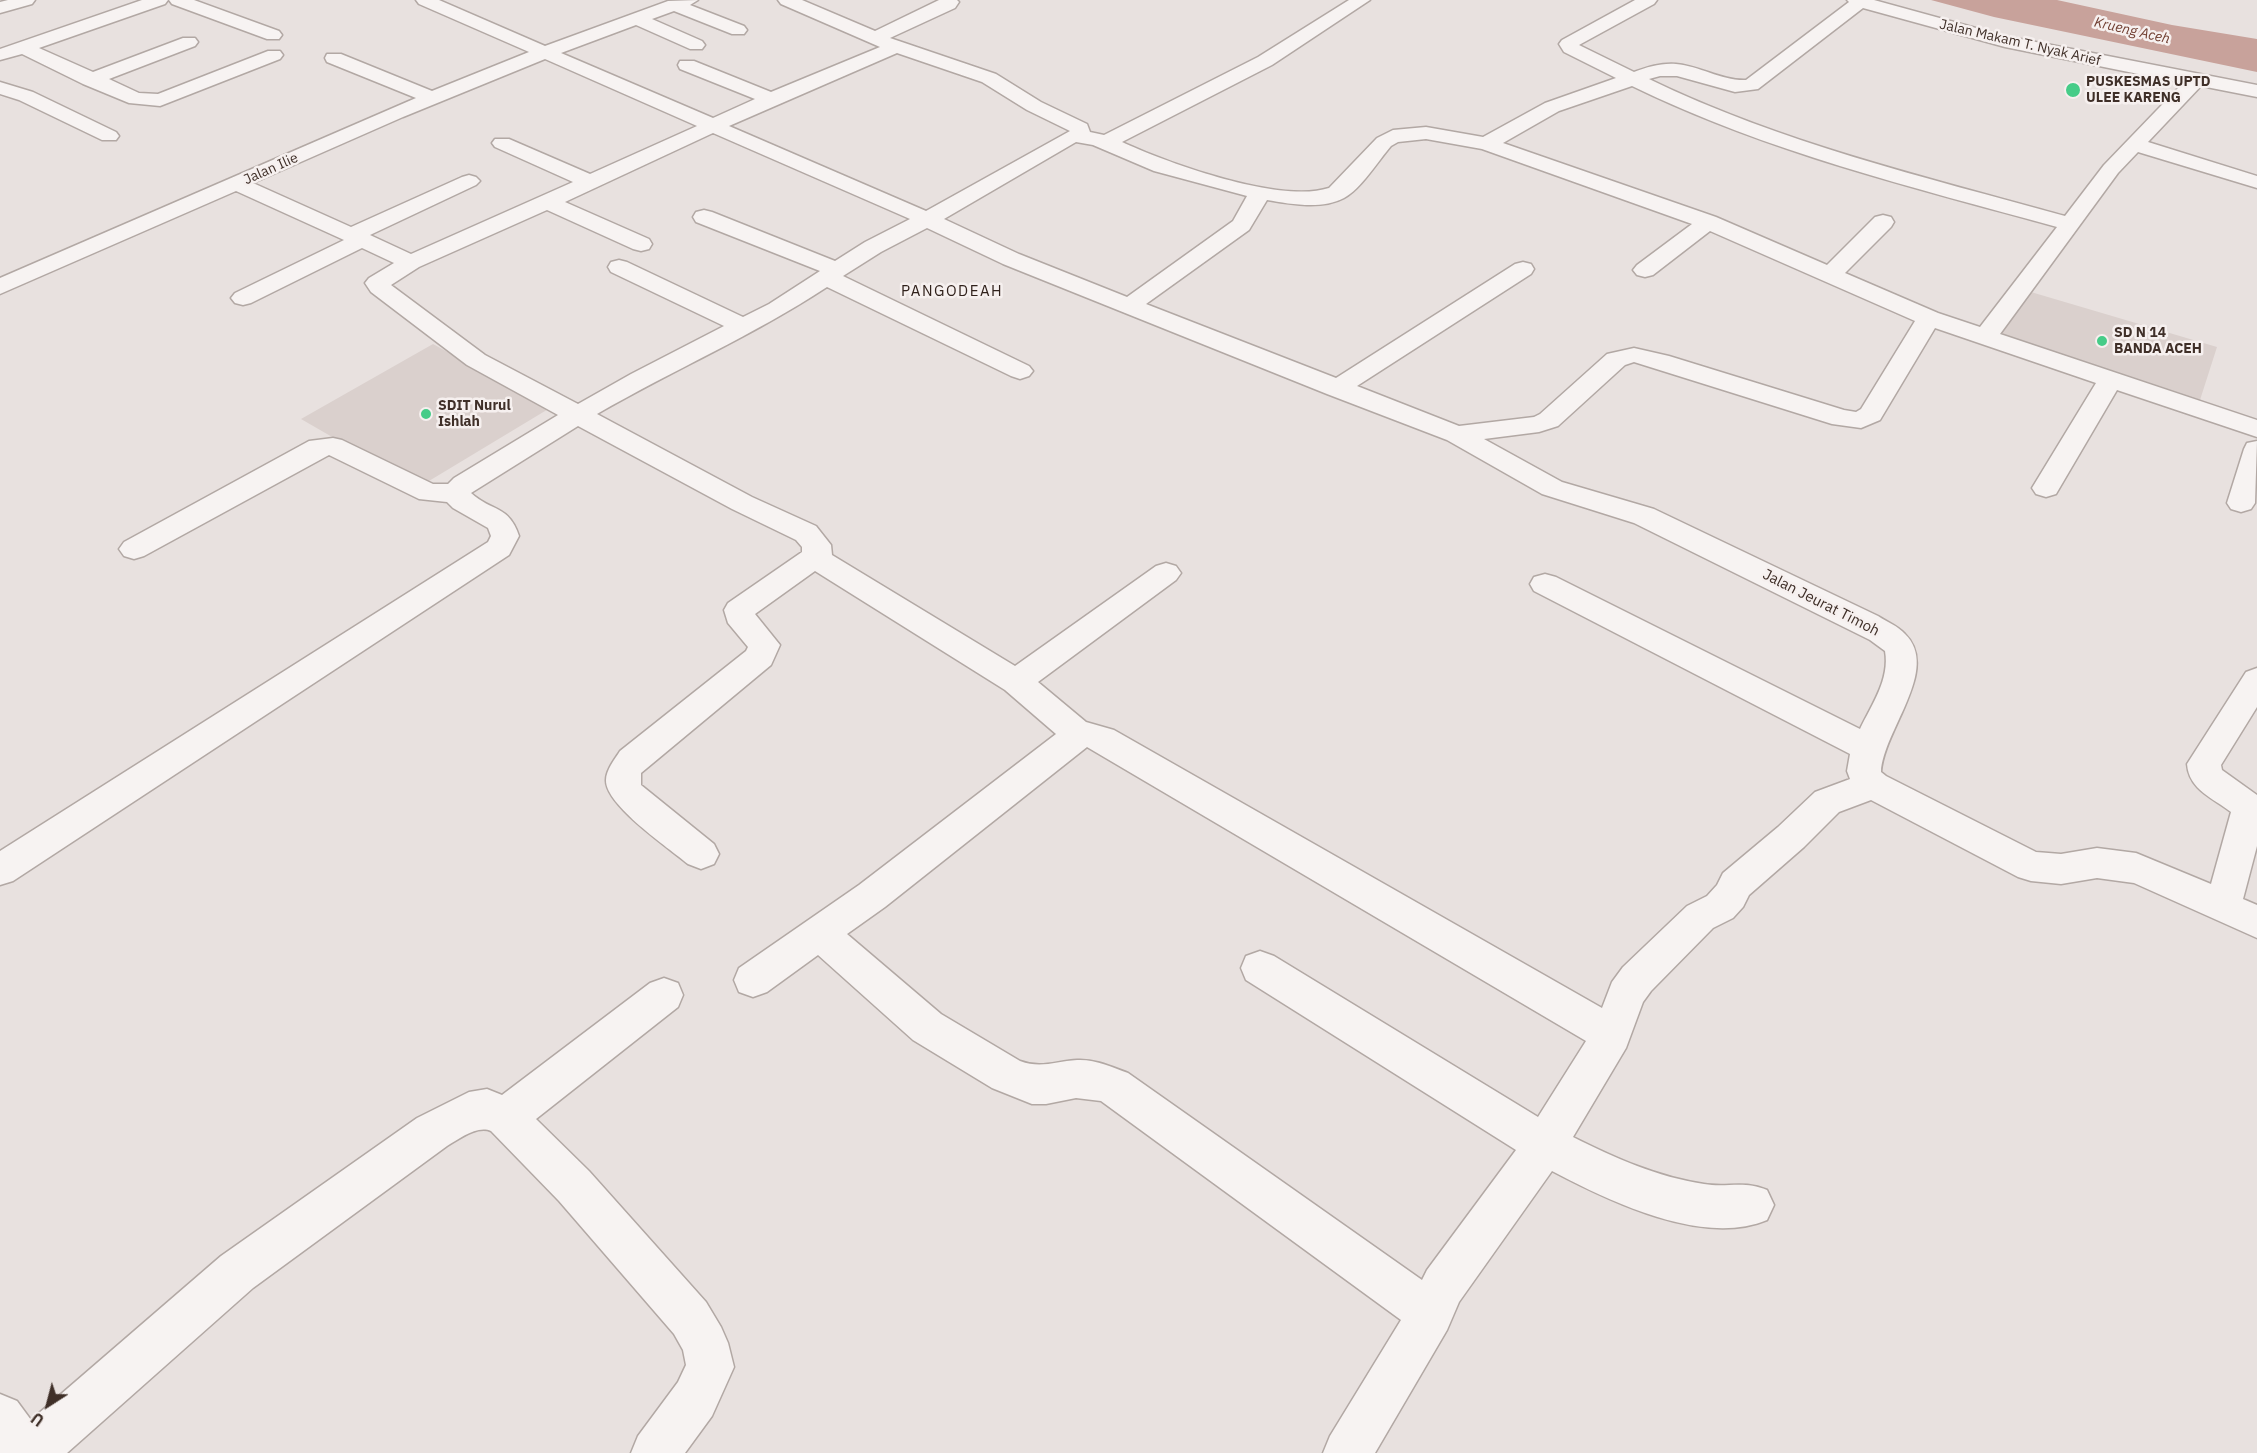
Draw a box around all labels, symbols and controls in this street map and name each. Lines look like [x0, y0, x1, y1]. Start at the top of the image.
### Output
water label: Krueng Aceh [2093, 14, 2171, 48]
street label: Jalan Makam T. Nyak Arief [1938, 16, 2102, 70]
place label: PUSKESMAS UPTD ULEE KARENG [2086, 74, 2211, 106]
marker: PUSKESMAS UPTD ULEE KARENG [2064, 81, 2082, 99]
street label: Jalan Ilie [241, 150, 301, 188]
district label: PANGODEAH [901, 283, 1003, 301]
place label: SD N 14 BANDA ACEH [2114, 325, 2202, 358]
marker: SD N 14 BANDA ACEH [2095, 334, 2109, 348]
place label: SDIT Nurul Ishlah [438, 398, 511, 430]
marker: SDIT Nurul Ishlah [419, 407, 433, 421]
street label: Jalan Jeurat Timoh [1760, 566, 1882, 640]
north arrow [18, 1375, 78, 1435]
text: U [27, 1408, 48, 1431]

